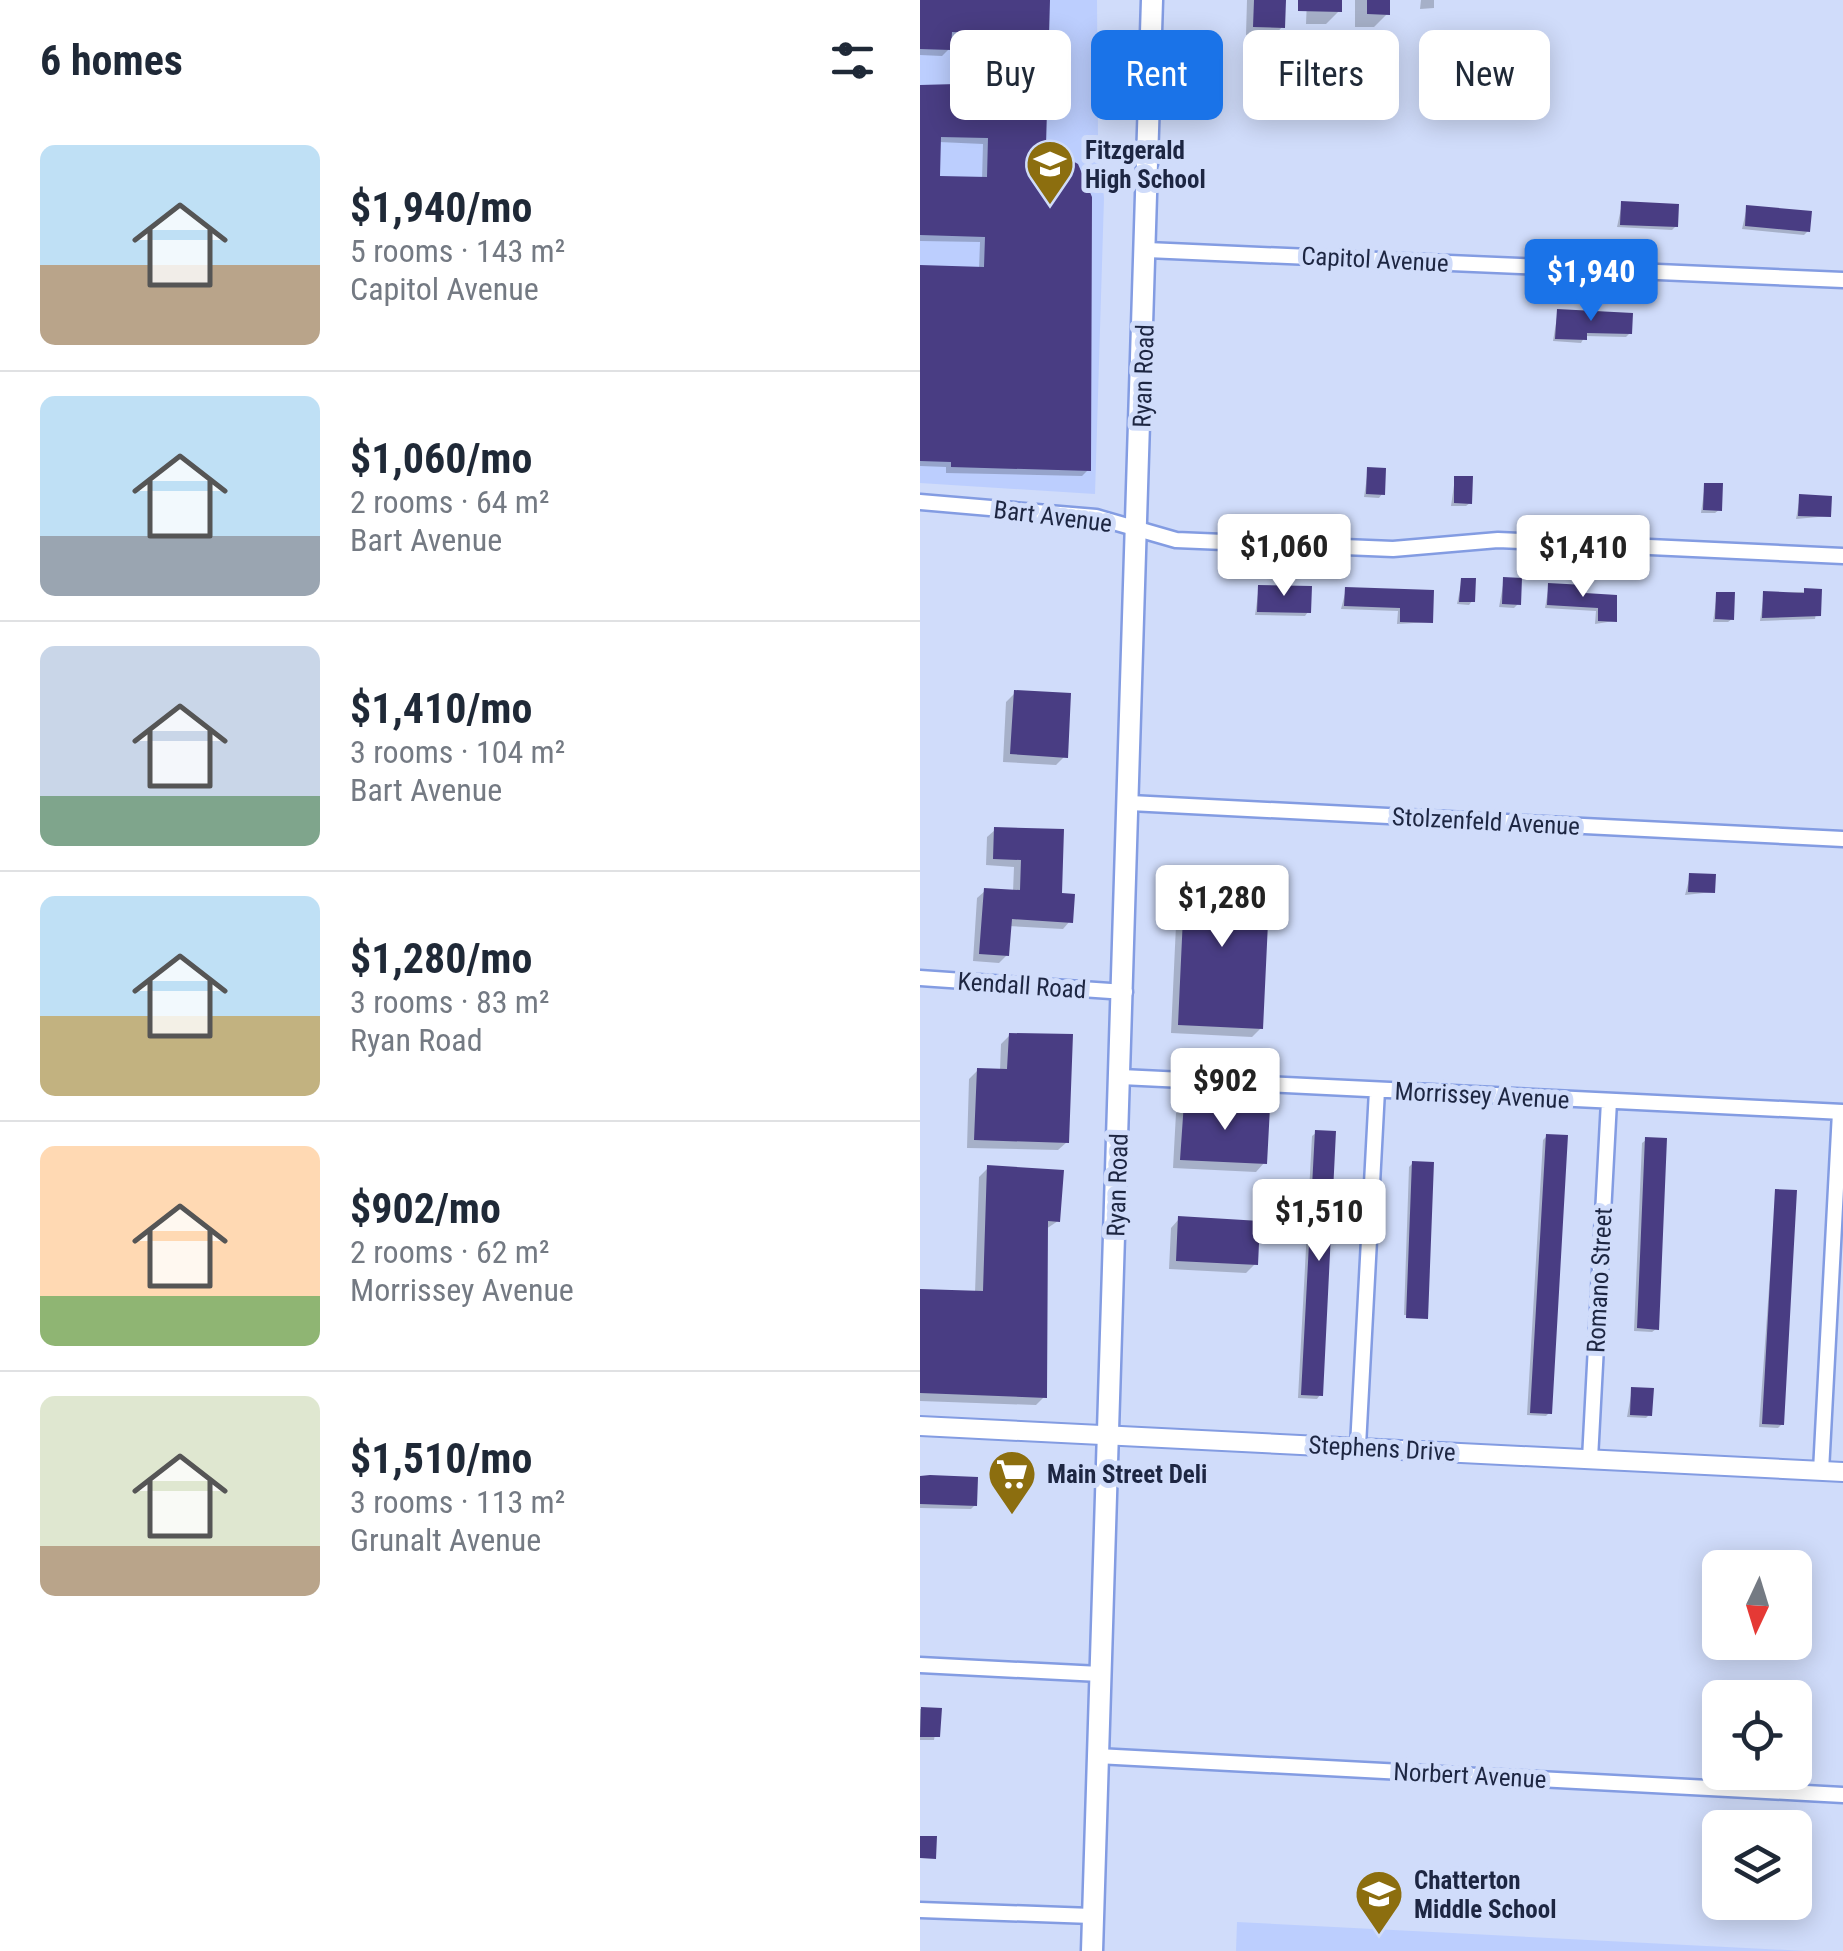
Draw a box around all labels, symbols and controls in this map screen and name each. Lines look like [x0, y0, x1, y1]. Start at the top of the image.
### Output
chip: Buy [950, 30, 1071, 120]
chip: Rent [1091, 30, 1223, 120]
chip: Filters [1243, 30, 1399, 120]
chip: New [1419, 30, 1550, 120]
icon: filters [825, 33, 880, 88]
text: 6 homes [40, 36, 183, 85]
place label: Fitzgerald High School [1085, 136, 1206, 194]
school or university icon: Fitzgerald High School [1024, 138, 1076, 206]
text: $1,940/mo [350, 183, 532, 232]
icon: home [120, 185, 240, 305]
text: 5 rooms · 143 m² [350, 232, 565, 270]
pin: $1,940 [1510, 239, 1672, 324]
street label: Capitol Avenue [1301, 241, 1449, 278]
text: $1,940 [1547, 252, 1635, 290]
text: Capitol Avenue [350, 270, 539, 308]
street label: Ryan Road [1127, 324, 1160, 428]
text: $1,060/mo [350, 434, 532, 483]
icon: home [120, 436, 240, 556]
text: 2 rooms · 64 m² [350, 483, 549, 521]
street label: Bart Avenue [992, 495, 1114, 538]
pin: $1,060 [1203, 514, 1365, 599]
pin: $1,410 [1502, 515, 1664, 600]
text: Bart Avenue [350, 521, 502, 559]
text: $1,060 [1240, 527, 1328, 565]
text: $1,410 [1539, 528, 1627, 566]
text: $1,410/mo [350, 684, 532, 733]
icon: home [120, 686, 240, 806]
text: 3 rooms · 104 m² [350, 733, 565, 771]
text: Bart Avenue [350, 771, 502, 809]
street label: Stolzenfeld Avenue [1391, 802, 1581, 841]
pin: $1,280 [1141, 865, 1303, 950]
text: $1,280 [1178, 878, 1266, 916]
text: $1,280/mo [350, 934, 532, 983]
icon: home [120, 936, 240, 1056]
street label: Kendall Road [957, 967, 1087, 1004]
text: 3 rooms · 83 m² [350, 983, 549, 1021]
text: Ryan Road [350, 1021, 483, 1059]
pin: $902 [1166, 1048, 1284, 1133]
text: $902 [1193, 1061, 1257, 1099]
street label: Morrissey Avenue [1394, 1076, 1570, 1115]
street label: Ryan Road [1101, 1133, 1134, 1237]
pin: $1,510 [1238, 1179, 1400, 1264]
text: $902/mo [350, 1184, 501, 1233]
icon: home [120, 1186, 240, 1306]
text: $1,510 [1275, 1192, 1363, 1230]
street label: Romano Street [1581, 1207, 1618, 1353]
text: 2 rooms · 62 m² [350, 1233, 549, 1271]
text: Morrissey Avenue [350, 1271, 574, 1309]
street label: Stephens Drive [1308, 1430, 1456, 1467]
text: $1,510/mo [350, 1434, 532, 1483]
icon: home [120, 1436, 240, 1556]
supermarket icon: Main Street Deli [986, 1448, 1038, 1516]
place label: Main Street Deli [1047, 1460, 1207, 1489]
text: 3 rooms · 113 m² [350, 1483, 565, 1521]
text: Grunalt Avenue [350, 1521, 541, 1559]
north arrow [1702, 1550, 1812, 1660]
map controls [1702, 1550, 1812, 1920]
button: locate [1702, 1680, 1812, 1790]
street label: Norbert Avenue [1393, 1757, 1547, 1794]
button: layers [1702, 1810, 1812, 1920]
place label: Chatterton Middle School [1414, 1866, 1557, 1924]
school or university icon: Chatterton Middle School [1353, 1868, 1405, 1936]

